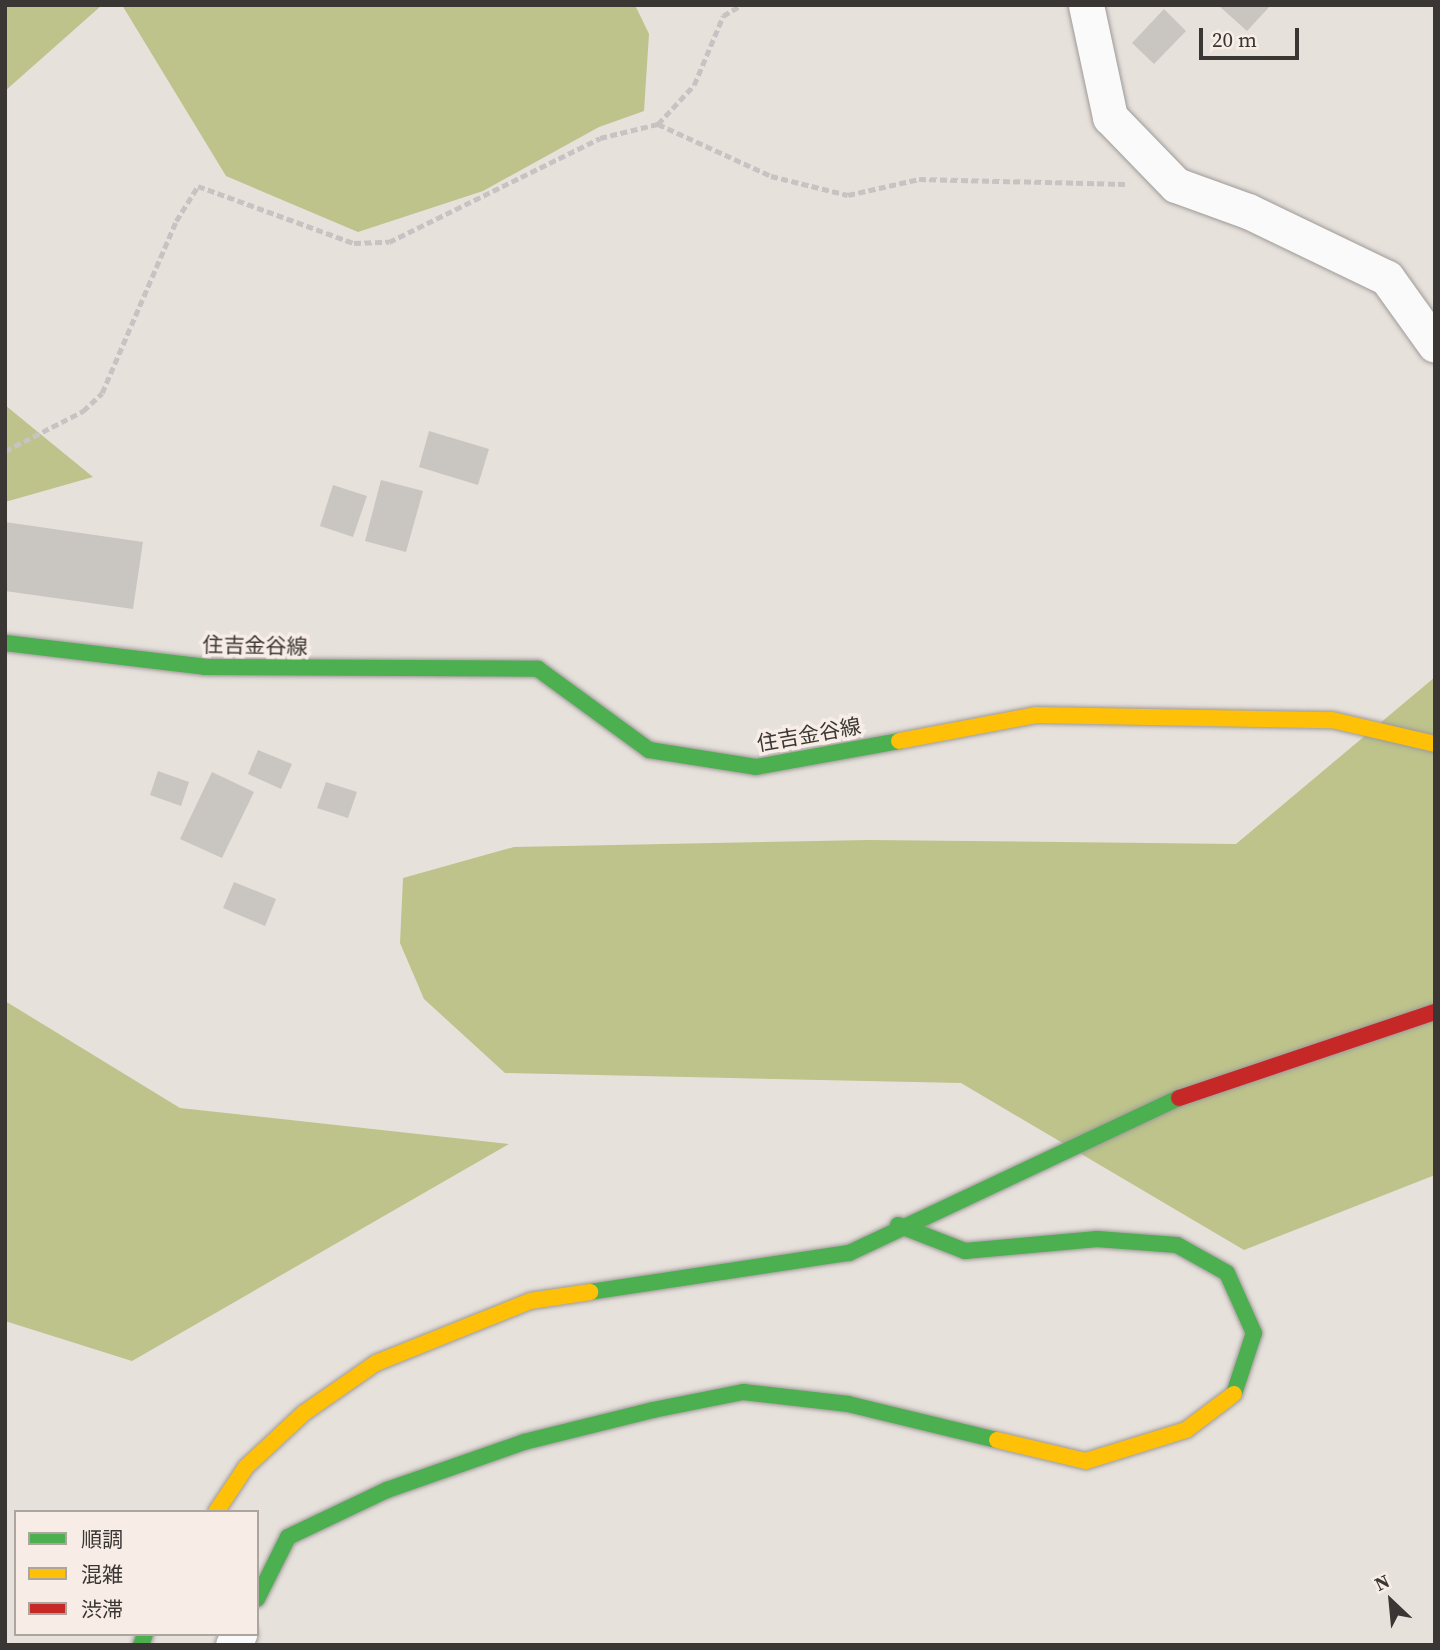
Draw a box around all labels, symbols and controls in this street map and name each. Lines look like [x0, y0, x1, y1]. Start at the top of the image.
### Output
scale bar [1202, 14, 1302, 58]
text: 20 m [1212, 25, 1257, 54]
street label: 住吉金谷線 [202, 632, 308, 660]
street label: 住吉金谷線 [755, 713, 863, 757]
legend [14, 1510, 259, 1636]
text: 順調 [81, 1525, 123, 1554]
text: 混雑 [81, 1560, 123, 1589]
north arrow [1356, 1566, 1426, 1636]
text: N [1370, 1567, 1394, 1597]
text: 渋滞 [81, 1595, 123, 1624]

